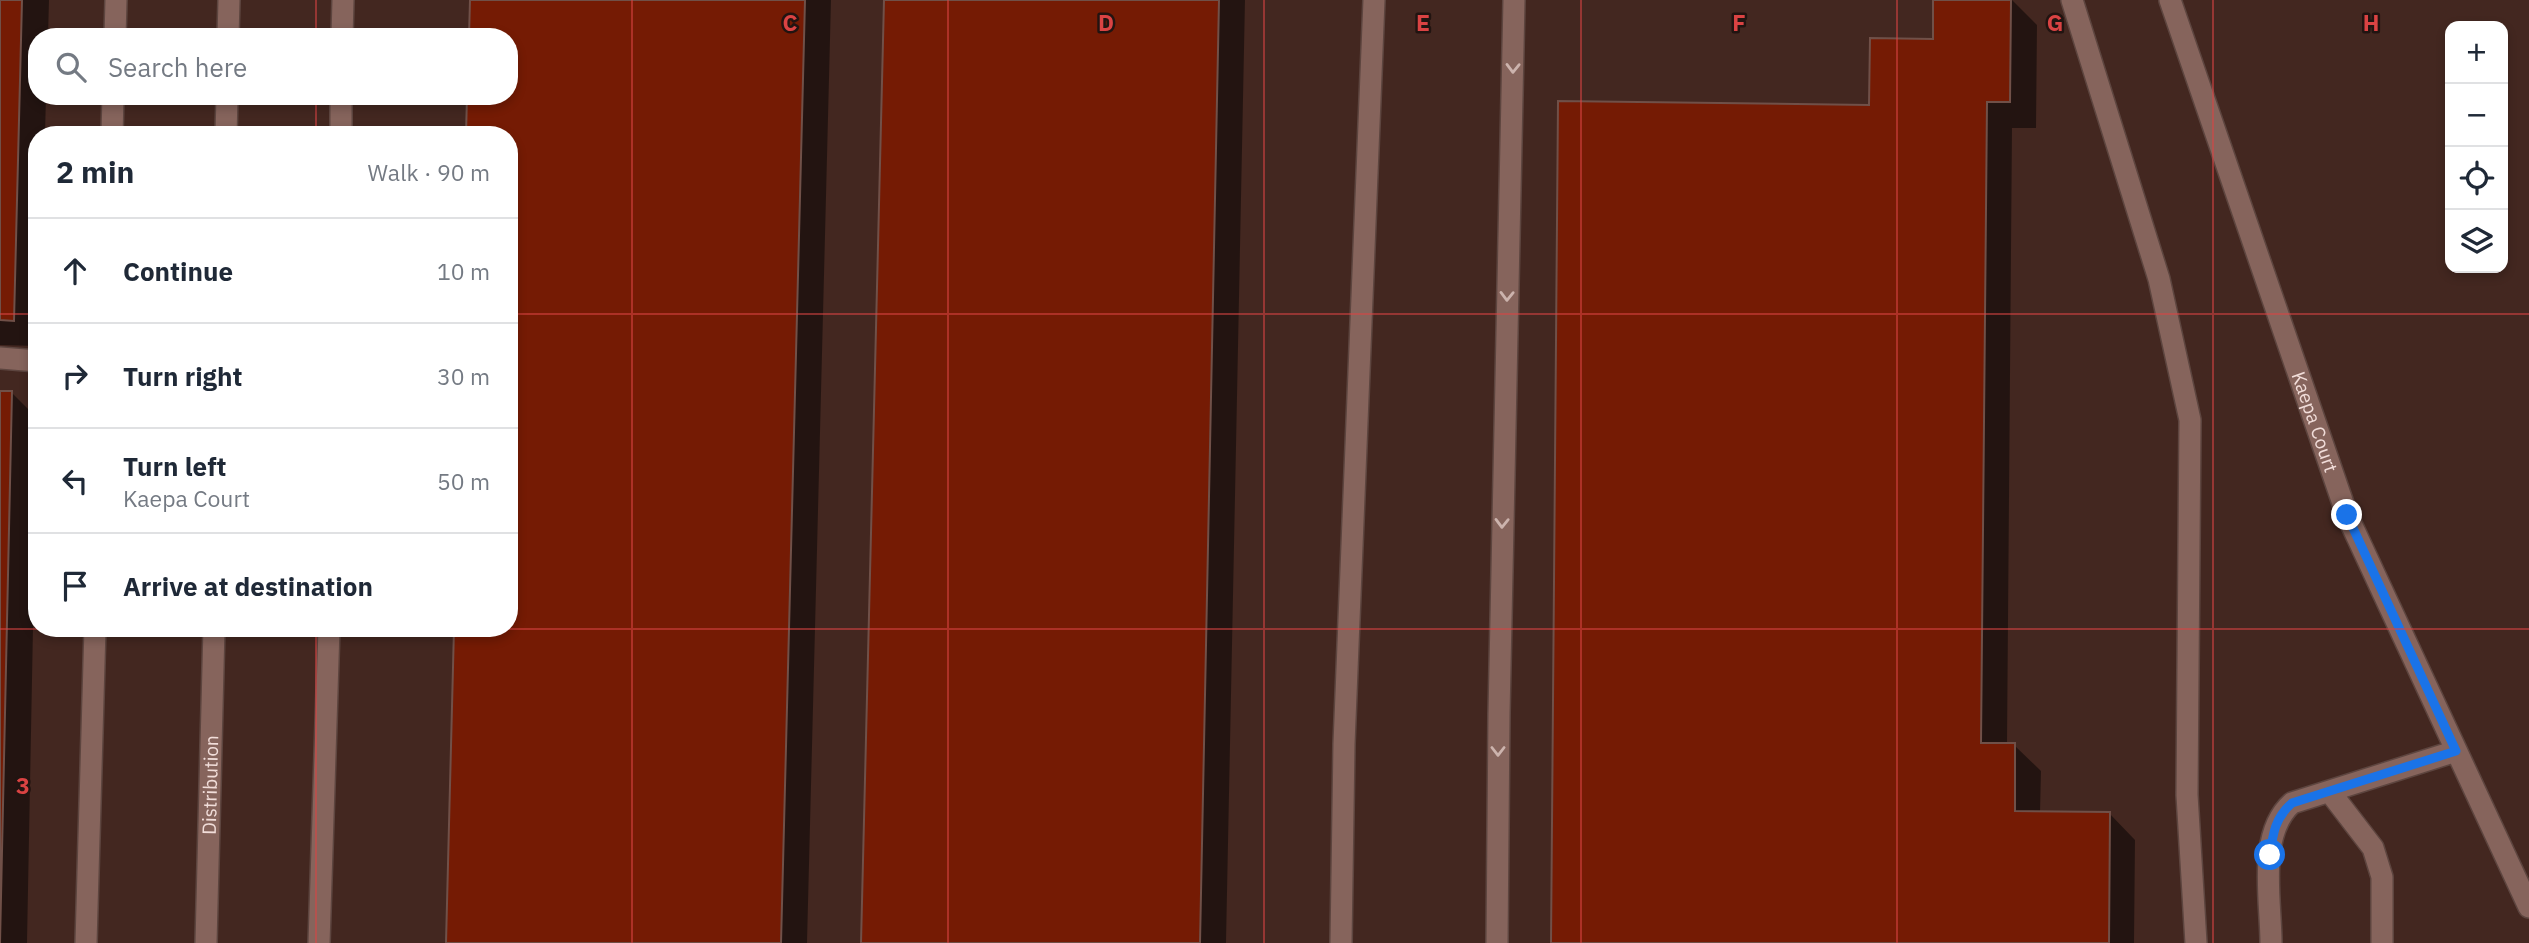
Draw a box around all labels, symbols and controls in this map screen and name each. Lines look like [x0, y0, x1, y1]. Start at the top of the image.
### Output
text: C [783, 7, 798, 37]
text: D [1098, 7, 1114, 37]
text: E [1416, 7, 1430, 37]
text: F [1732, 7, 1746, 37]
text: G [2047, 7, 2063, 37]
text: H [2363, 7, 2379, 37]
map controls [2445, 21, 2508, 273]
button: + [2445, 21, 2508, 84]
search box [28, 28, 518, 105]
icon: search [52, 48, 90, 86]
text: Search here [108, 50, 247, 84]
one-way arrow [1505, 63, 1520, 74]
button: − [2445, 84, 2508, 147]
button: locate [2445, 147, 2508, 210]
text: 2 min [56, 152, 134, 191]
text: Walk · 90 m [368, 157, 490, 187]
button: layers [2445, 210, 2508, 273]
icon: ahead [56, 252, 94, 290]
text: Continue [123, 254, 233, 288]
text: 10 m [437, 256, 490, 286]
one-way arrow [1499, 291, 1515, 301]
icon: right [56, 357, 94, 395]
text: Turn right [123, 359, 242, 393]
text: 30 m [437, 361, 490, 391]
street label: Kaepa Court [2287, 368, 2343, 475]
text: Turn left [123, 449, 226, 483]
icon: left [56, 462, 94, 500]
text: 50 m [437, 466, 490, 496]
text: Kaepa Court [123, 483, 250, 513]
route end [2331, 499, 2362, 530]
one-way arrow [1495, 518, 1510, 529]
icon: arrive [56, 567, 94, 605]
text: Arrive at destination [123, 569, 373, 603]
street label: Distribution [197, 735, 223, 835]
one-way arrow [1490, 746, 1506, 756]
text: 3 [16, 770, 30, 800]
route start [2254, 839, 2285, 870]

